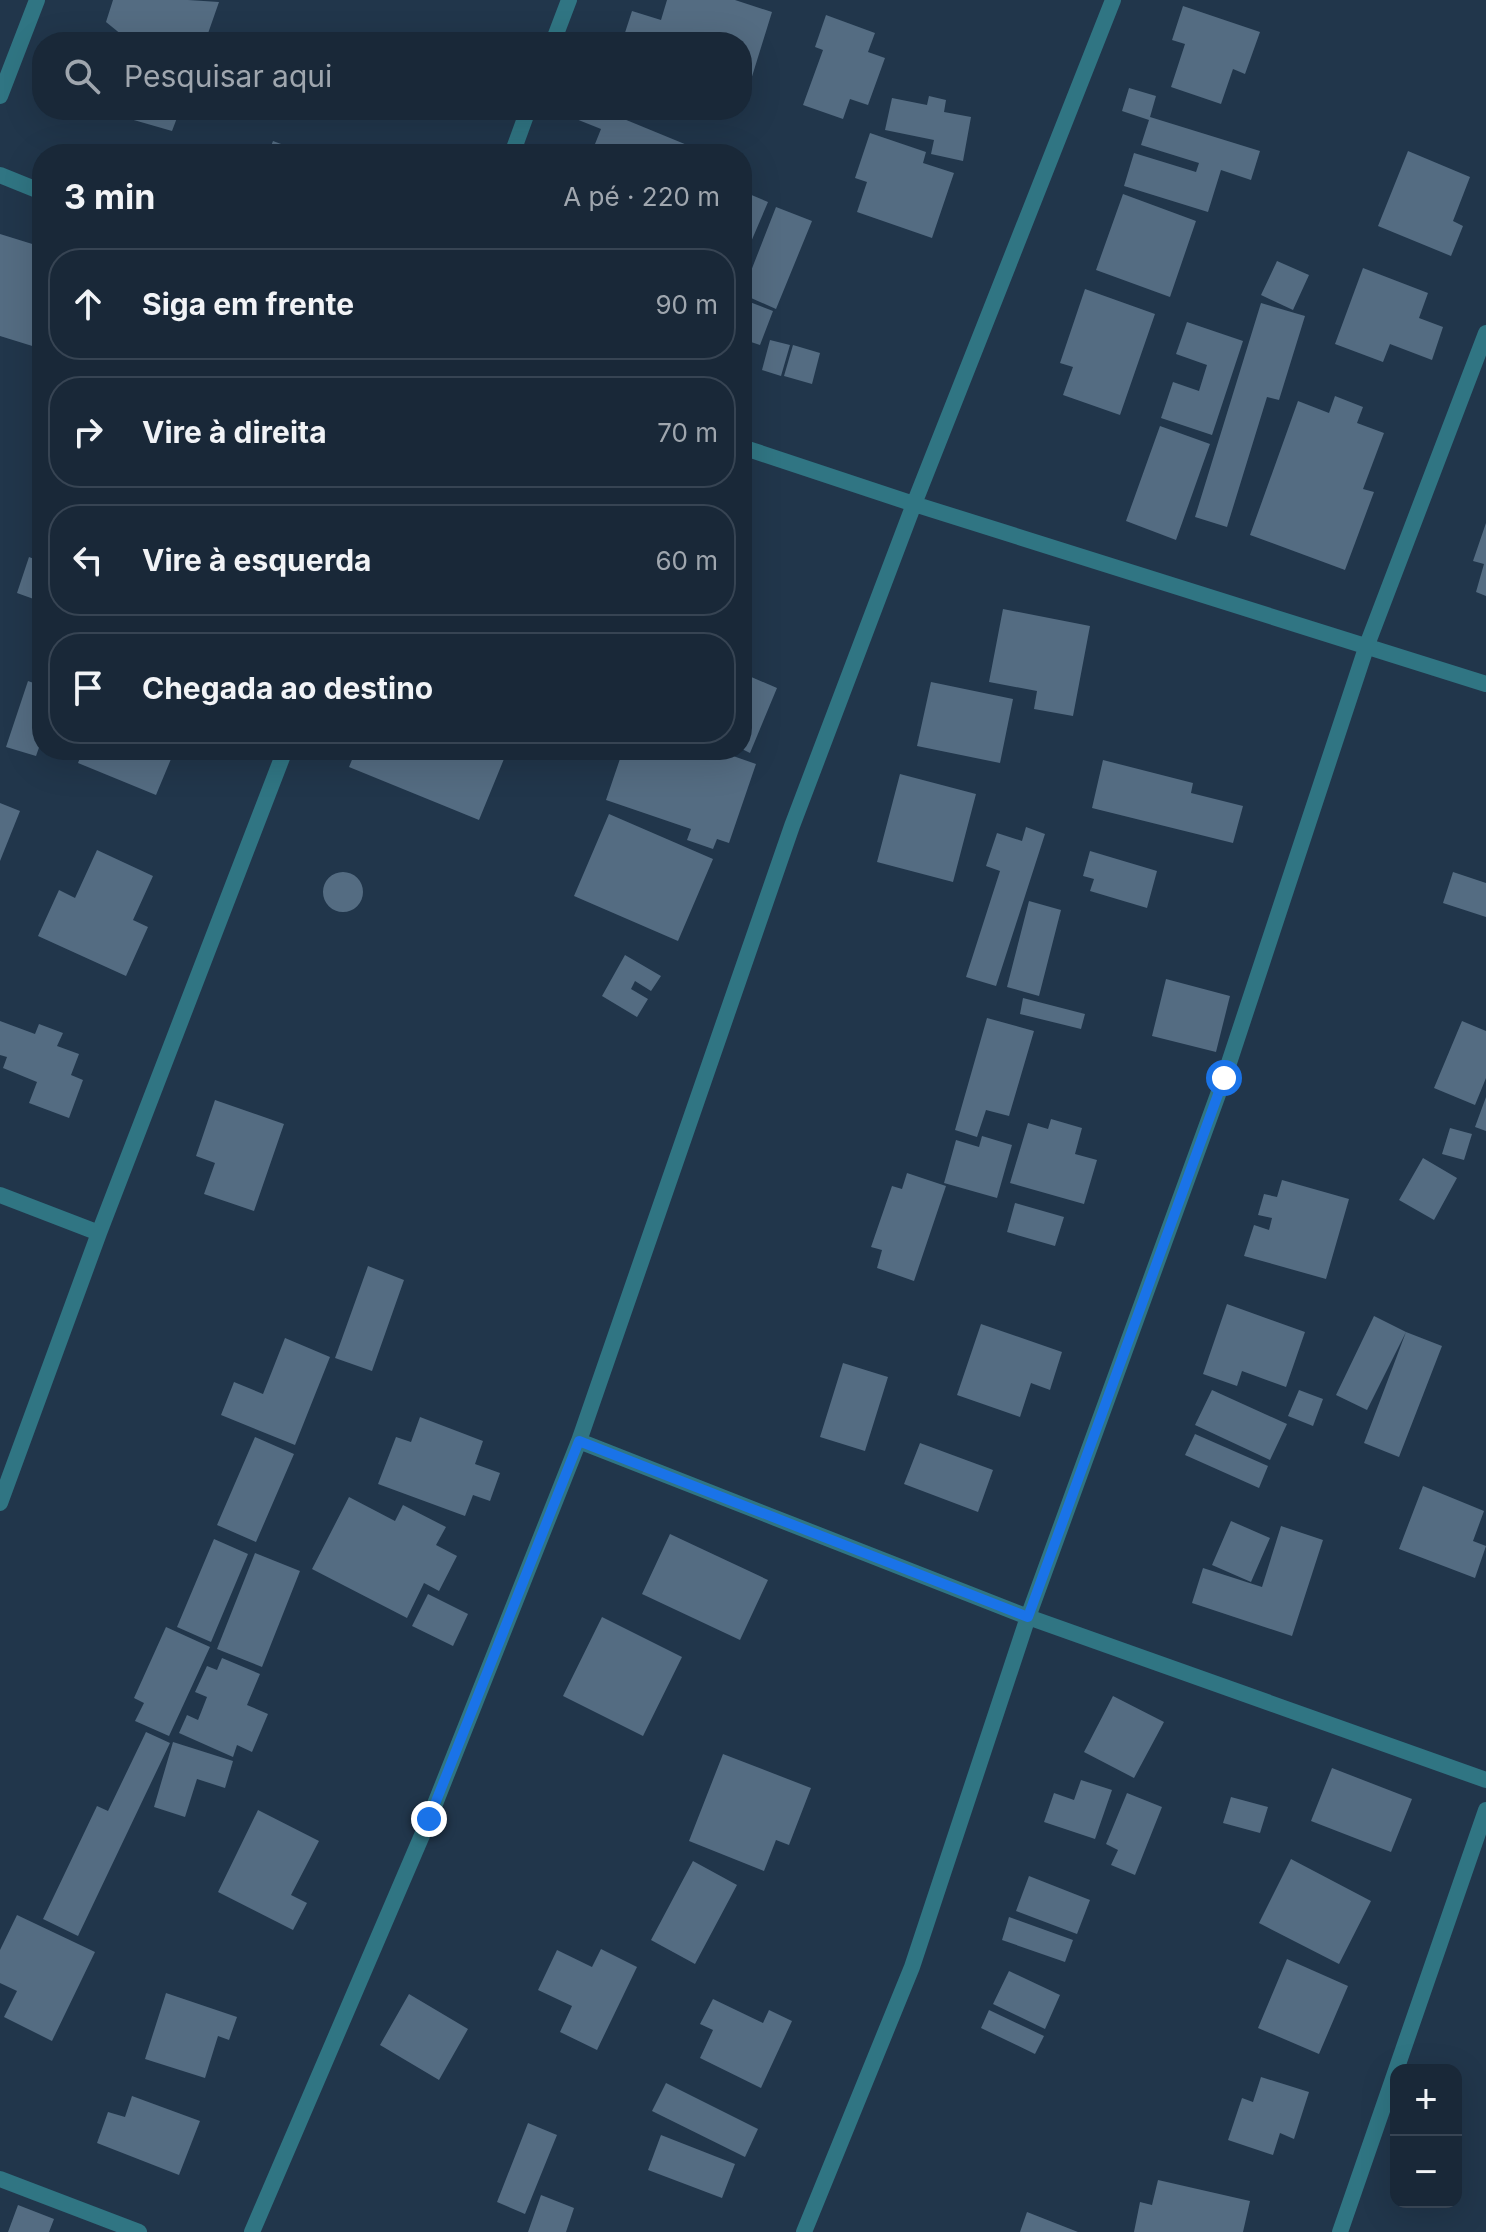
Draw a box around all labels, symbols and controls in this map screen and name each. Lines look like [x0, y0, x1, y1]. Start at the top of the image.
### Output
search box [32, 32, 752, 120]
icon: search [60, 54, 104, 98]
text: Pesquisar aqui [124, 58, 332, 94]
text: 3 min [64, 176, 155, 217]
text: A pé · 220 m [563, 181, 720, 212]
icon: ahead [66, 282, 110, 326]
text: Siga em frente [142, 286, 354, 322]
text: 90 m [655, 289, 718, 320]
icon: right [66, 410, 110, 454]
text: Vire à direita [142, 414, 327, 450]
text: 70 m [657, 417, 718, 448]
icon: left [66, 538, 110, 582]
text: Vire à esquerda [142, 542, 371, 578]
text: 60 m [655, 545, 718, 576]
icon: arrive [66, 666, 110, 710]
text: Chegada ao destino [142, 670, 433, 706]
route start [1206, 1060, 1242, 1096]
route end [411, 1801, 447, 1837]
map controls [1390, 2064, 1462, 2208]
button: + [1390, 2064, 1462, 2136]
button: − [1390, 2136, 1462, 2208]

